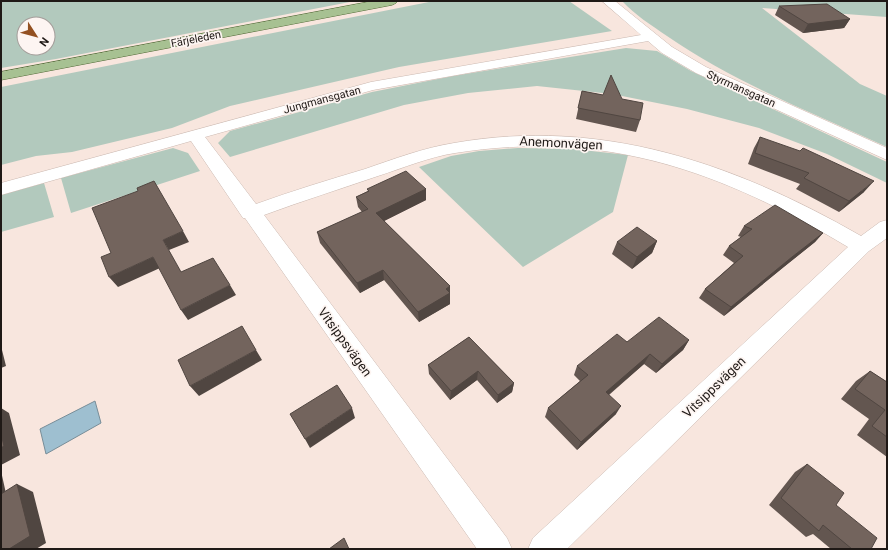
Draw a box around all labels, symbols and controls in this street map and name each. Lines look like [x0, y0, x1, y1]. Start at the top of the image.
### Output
north arrow [16, 16, 56, 56]
street label: Färjeleden [170, 28, 222, 50]
text: N [36, 35, 51, 49]
street label: Styrmansgatan [704, 68, 778, 110]
street label: Jungmansgatan [282, 83, 362, 117]
street label: Anemonvägen [519, 133, 603, 153]
street label: Vitsippsvägen [315, 305, 375, 379]
street label: Vitsippsvägen [679, 353, 749, 421]

